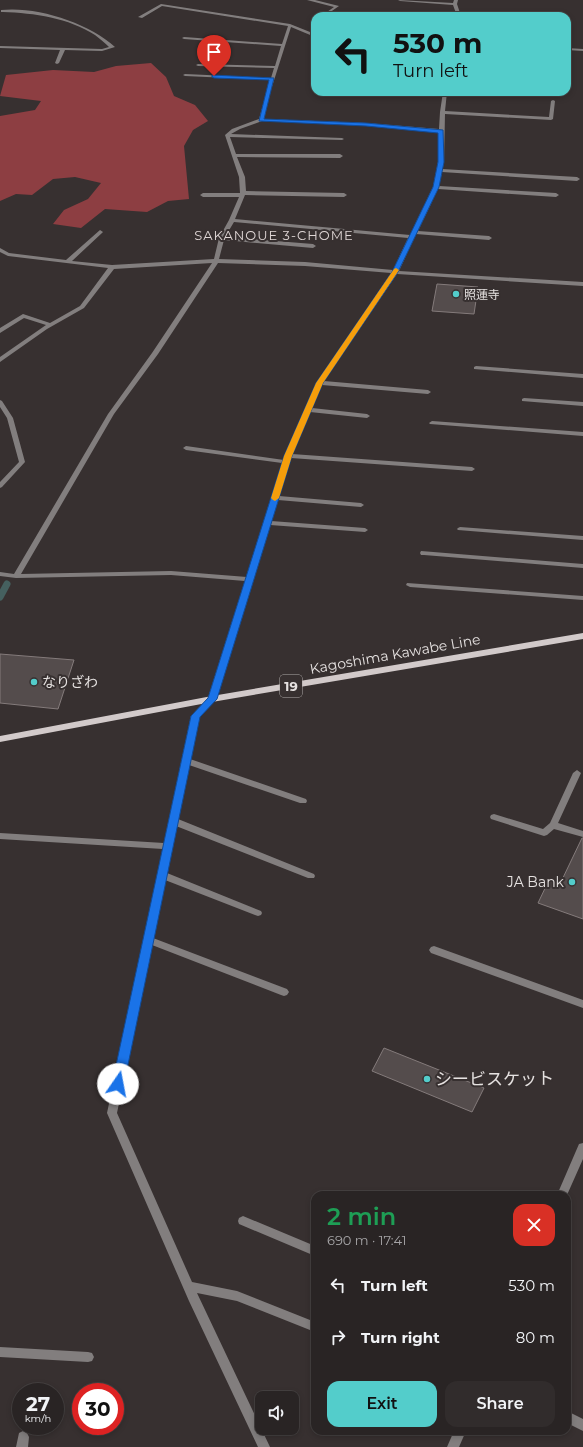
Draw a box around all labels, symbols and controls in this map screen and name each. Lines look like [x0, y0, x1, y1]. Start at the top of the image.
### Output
text: 530 m [393, 26, 482, 60]
icon: left [327, 28, 379, 80]
pin [197, 35, 231, 76]
icon: arrive [203, 41, 225, 63]
text: Turn left [393, 60, 468, 82]
district label: SAKANOUE 3-CHOME [194, 227, 354, 243]
place label: 照蓮寺 [464, 287, 500, 302]
marker: 照蓮寺 [451, 289, 461, 299]
street label: Kagoshima Kawabe Line [308, 630, 482, 678]
place label: なりざわ [42, 673, 98, 691]
road number: 19 [280, 675, 302, 697]
marker: なりざわ [29, 677, 39, 687]
place label: JA Bank [506, 873, 565, 891]
marker: JA Bank [567, 877, 577, 887]
position arrow [97, 1063, 139, 1105]
place label: シービスケット [435, 1069, 554, 1089]
marker: シービスケット [422, 1074, 432, 1084]
text: 2 min [327, 1202, 396, 1231]
button: close [513, 1204, 555, 1246]
text: 690 m · 17:41 [327, 1232, 407, 1248]
icon: left [327, 1274, 349, 1296]
text: Turn left [361, 1276, 428, 1295]
text: 530 m [508, 1276, 555, 1295]
icon: right [327, 1326, 349, 1348]
text: Turn right [361, 1328, 440, 1347]
text: 80 m [516, 1328, 555, 1347]
button: Exit [327, 1381, 437, 1427]
button: Share [445, 1381, 555, 1427]
speed limit sign: 30 [72, 1383, 124, 1435]
map controls [255, 1391, 299, 1435]
button: sound [255, 1391, 299, 1435]
text: 27 [26, 1392, 50, 1416]
text: km/h [25, 1412, 51, 1425]

